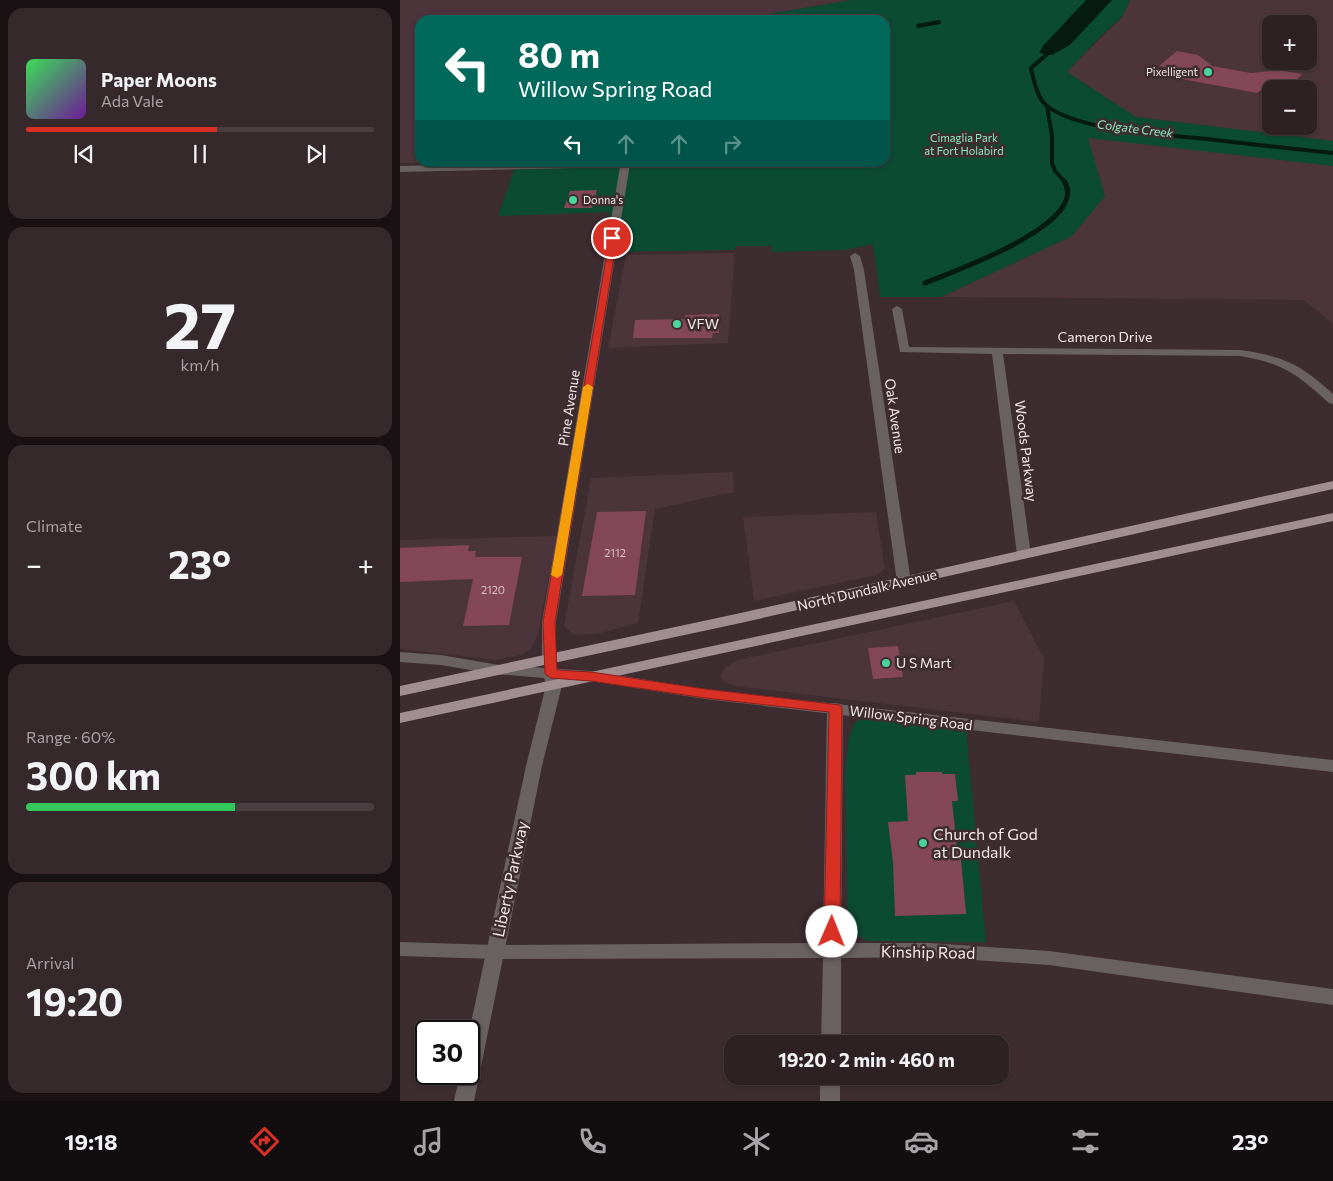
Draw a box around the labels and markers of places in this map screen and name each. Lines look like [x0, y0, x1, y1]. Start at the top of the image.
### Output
place label: Pixelligent [1146, 65, 1198, 78]
marker: Pixelligent [1202, 66, 1214, 78]
place label: Donna's [583, 193, 623, 206]
marker: Donna's [567, 194, 579, 206]
pin [591, 217, 633, 259]
place label: VFW [687, 315, 719, 332]
marker: VFW [671, 318, 683, 330]
place label: U S Mart [896, 654, 952, 671]
marker: U S Mart [880, 657, 892, 669]
place label: Church of God at Dundalk [933, 824, 1038, 861]
marker: Church of God at Dundalk [917, 837, 929, 849]

